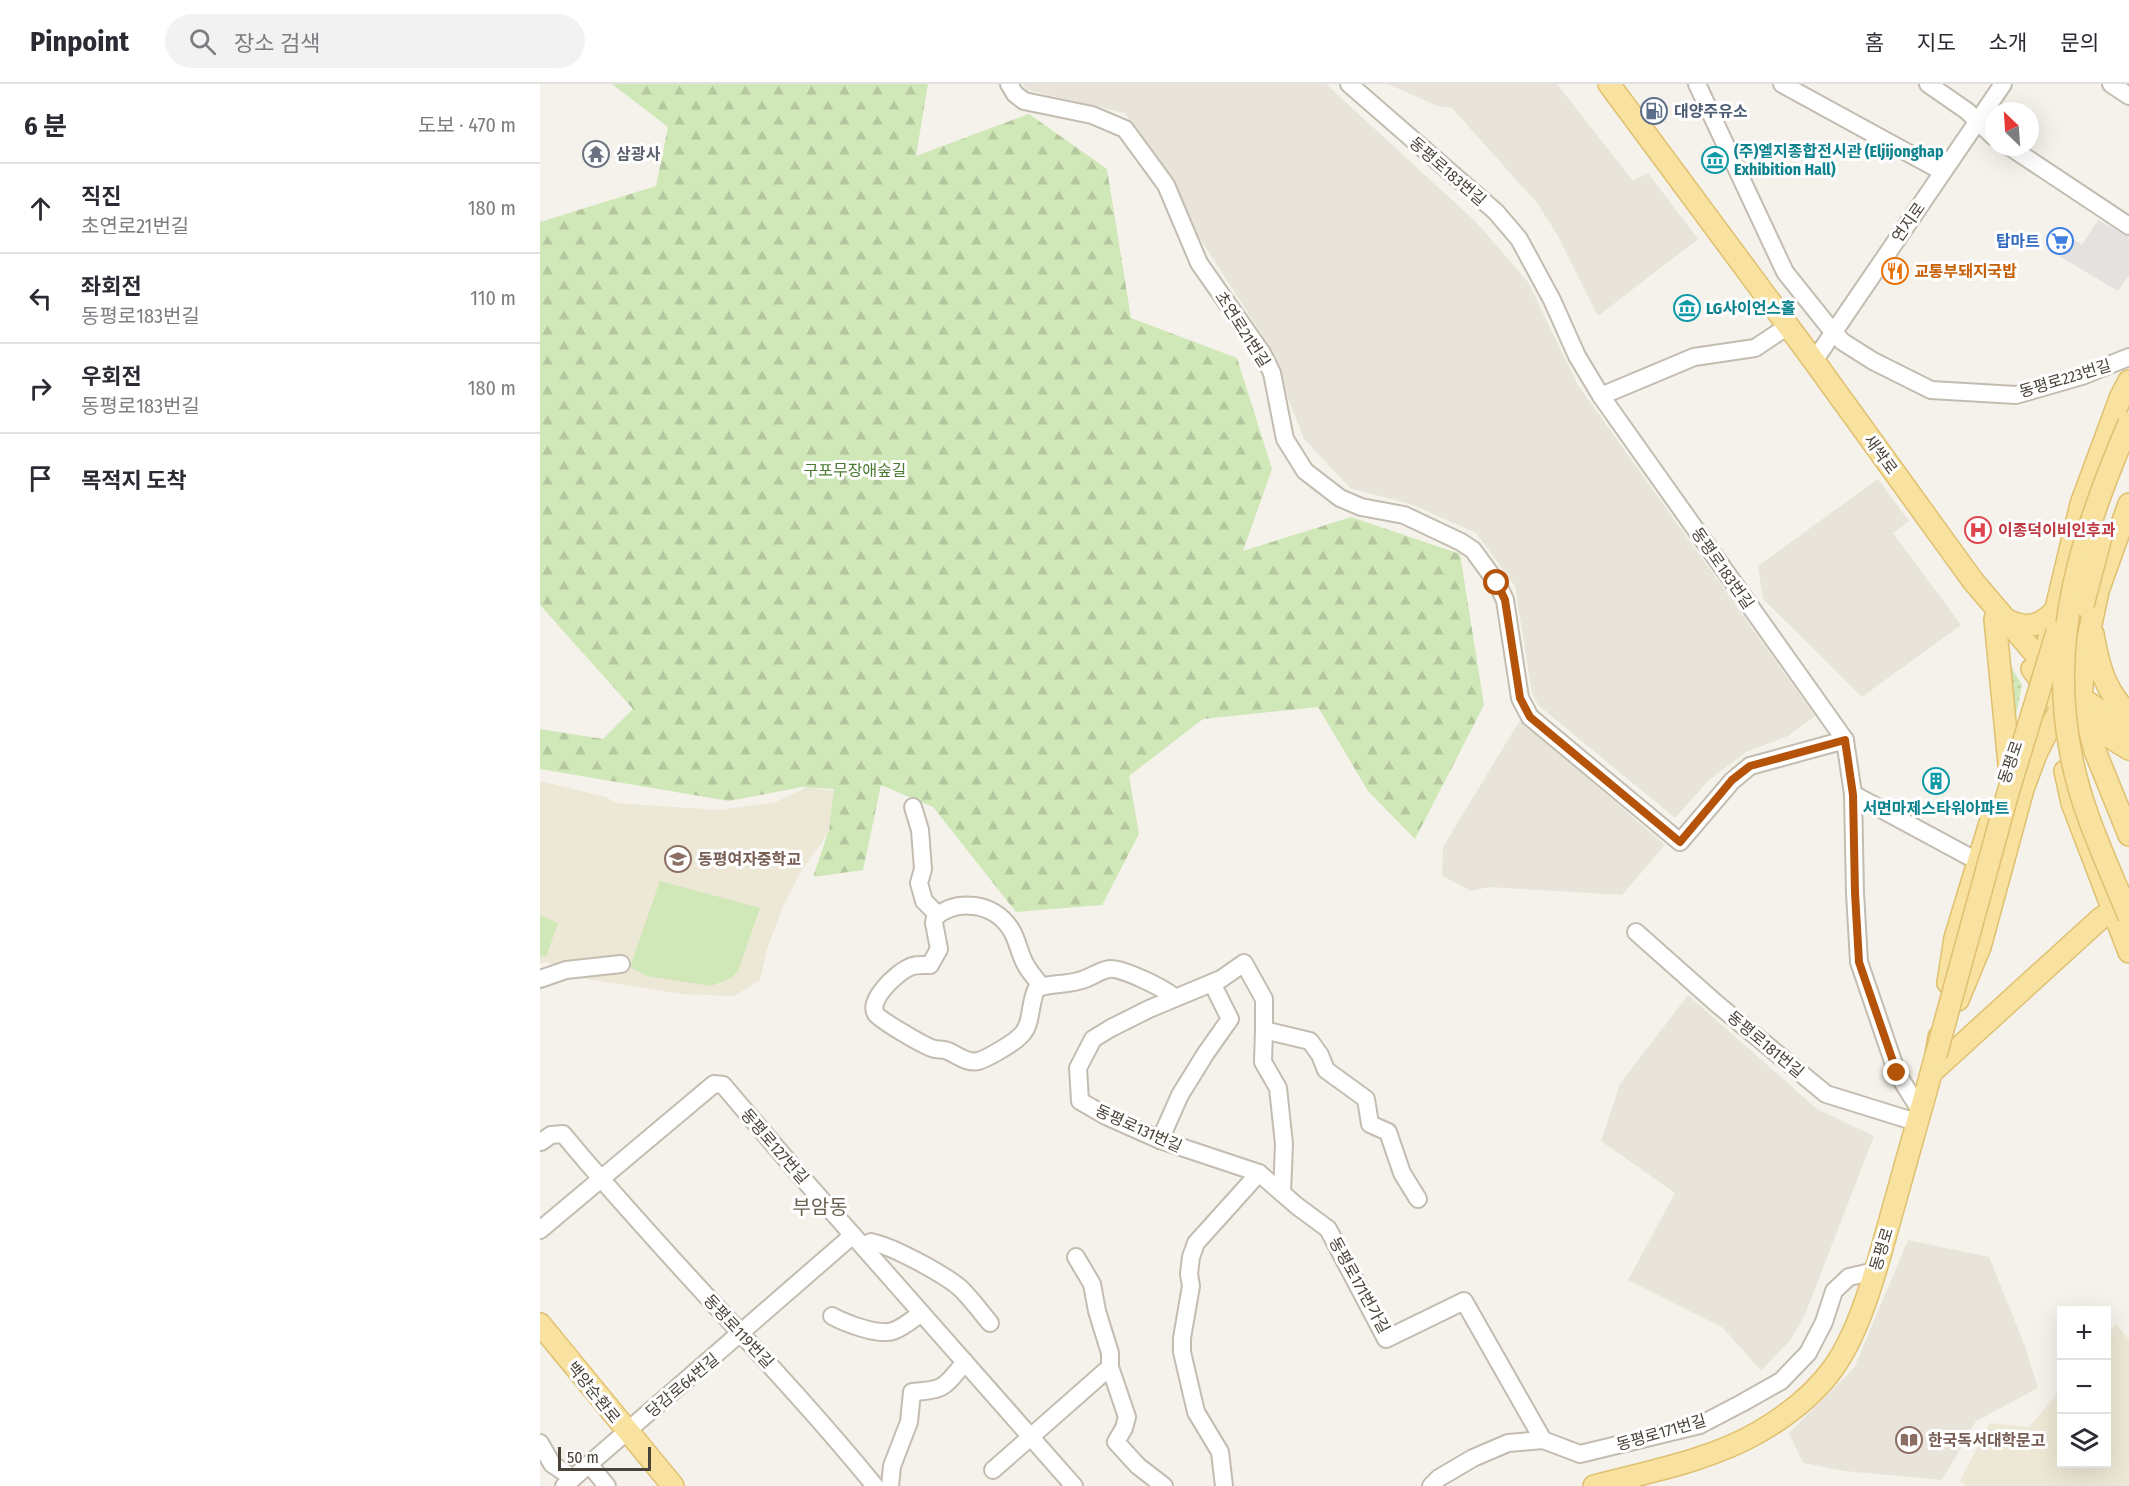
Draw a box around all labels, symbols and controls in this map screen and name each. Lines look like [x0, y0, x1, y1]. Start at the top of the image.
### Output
search box [165, 14, 585, 68]
text: Pinpoint [30, 25, 129, 58]
icon: search [186, 25, 219, 58]
text: 장소 검색 [234, 30, 320, 57]
text: 홈 [1865, 30, 1884, 56]
text: 지도 [1917, 30, 1956, 56]
text: 소개 [1989, 30, 2027, 56]
text: 문의 [2060, 30, 2099, 56]
fuel station icon: 대양주유소 [1639, 96, 1669, 126]
place label: 대양주유소 [1674, 102, 1748, 121]
north arrow [1985, 102, 2039, 156]
text: 6 분 [24, 111, 67, 142]
text: 도보 · 470 m [418, 113, 516, 137]
street label: 동평로183번길 [1406, 133, 1490, 210]
temple icon: 삼광사 [581, 139, 611, 169]
place label: (주)엘지종합전시관 (Eljijonghap Exhibition Hall) [1734, 142, 1944, 179]
place label: 삼광사 [616, 145, 660, 164]
museum icon: (주)엘지종합전시관 (Eljijonghap Exhibition Hall) [1700, 145, 1730, 175]
text: 직진 [81, 183, 121, 210]
icon: ahead [24, 192, 57, 225]
text: 180 m [468, 196, 516, 220]
street label: 연지로 [1888, 199, 1929, 246]
text: 초연로21번길 [81, 214, 189, 238]
supermarket icon: 탑마트 [2045, 226, 2075, 256]
place label: 탑마트 [1996, 232, 2040, 251]
restaurant icon: 교통부돼지국밥 [1880, 256, 1910, 286]
place label: 교통부돼지국밥 [1914, 262, 2017, 281]
text: 좌회전 [81, 273, 142, 300]
icon: left [24, 282, 57, 315]
text: 110 m [470, 286, 516, 310]
street label: 초연로21번길 [1211, 288, 1274, 371]
museum icon: LG사이언스홀 [1672, 293, 1702, 323]
place label: LG사이언스홀 [1706, 299, 1796, 318]
text: 동평로183번길 [81, 304, 200, 328]
street label: 동평로223번길 [2017, 356, 2113, 401]
text: 우회전 [81, 363, 142, 390]
icon: right [24, 372, 57, 405]
text: 180 m [468, 376, 516, 400]
text: 동평로183번길 [81, 394, 200, 418]
street label: 새싹로 [1860, 431, 1901, 478]
park label: 구포무장애숲길 [803, 461, 907, 480]
icon: arrive [24, 462, 57, 495]
text: 목적지 도착 [81, 467, 187, 494]
hospital icon: 이종덕이비인후과 [1963, 515, 1993, 545]
place label: 이종덕이비인후과 [1998, 521, 2116, 540]
street label: 동평로183번길 [1688, 524, 1758, 613]
route start [1483, 569, 1509, 595]
street label: 동평로 [1994, 738, 2027, 786]
building icon: 서면마제스타워아파트 [1921, 766, 1951, 796]
place label: 서면마제스타워아파트 [1862, 799, 2010, 818]
school or university icon: 동평여자중학교 [663, 844, 693, 874]
place label: 동평여자중학교 [698, 850, 801, 869]
street label: 동평로181번길 [1724, 1007, 1808, 1082]
route end [1883, 1059, 1909, 1085]
street label: 동평로131번길 [1092, 1101, 1185, 1156]
street label: 동평로127번길 [737, 1105, 812, 1188]
district label: 부암동 [792, 1195, 848, 1219]
street label: 동평로 [1866, 1225, 1897, 1273]
street label: 동평로171번가길 [1325, 1234, 1394, 1337]
street label: 동평로119번길 [700, 1291, 778, 1372]
map controls [2057, 1306, 2111, 1468]
button: + [2057, 1306, 2111, 1360]
street label: 당감로64번길 [642, 1349, 723, 1421]
street label: 백양순환로 [563, 1358, 624, 1427]
button: − [2057, 1360, 2111, 1414]
street label: 동평로171번길 [1614, 1411, 1708, 1454]
button: layers [2057, 1414, 2111, 1468]
library icon: 한국독서대학문고 [1894, 1425, 1924, 1455]
place label: 한국독서대학문고 [1928, 1431, 2046, 1450]
scale bar [558, 1444, 651, 1472]
text: 50 m [567, 1448, 599, 1467]

